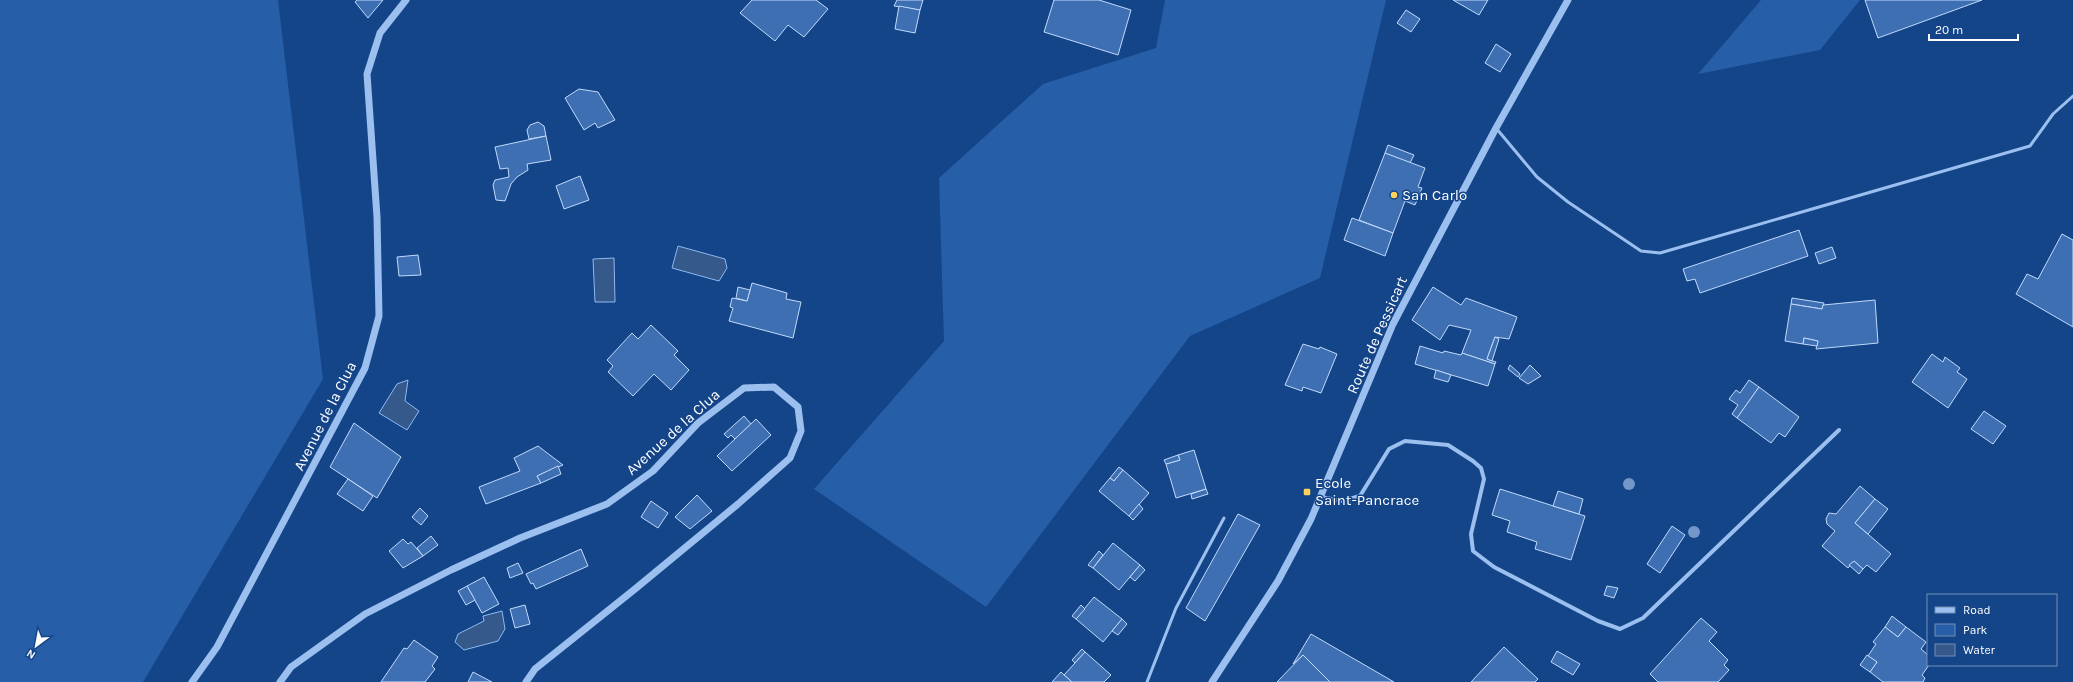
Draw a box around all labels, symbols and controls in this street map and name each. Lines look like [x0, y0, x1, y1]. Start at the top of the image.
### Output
scale bar [1929, 16, 2018, 42]
text: 20 m [1935, 23, 1963, 37]
place label: San Carlo [1402, 186, 1467, 204]
marker: San Carlo [1389, 190, 1399, 200]
street label: Route de Pessicart [1343, 273, 1411, 397]
street label: Avenue de la Clua [290, 359, 360, 473]
street label: Avenue de la Clua [622, 385, 724, 479]
place label: Ecole Saint-Pancrace [1315, 474, 1419, 509]
marker: Ecole Saint-Pancrace [1302, 487, 1312, 497]
legend [1927, 594, 2057, 666]
text: Road [1963, 603, 1991, 617]
text: Park [1963, 623, 1988, 637]
north arrow [16, 626, 56, 666]
text: Water [1963, 643, 1996, 657]
text: N [24, 646, 38, 662]

